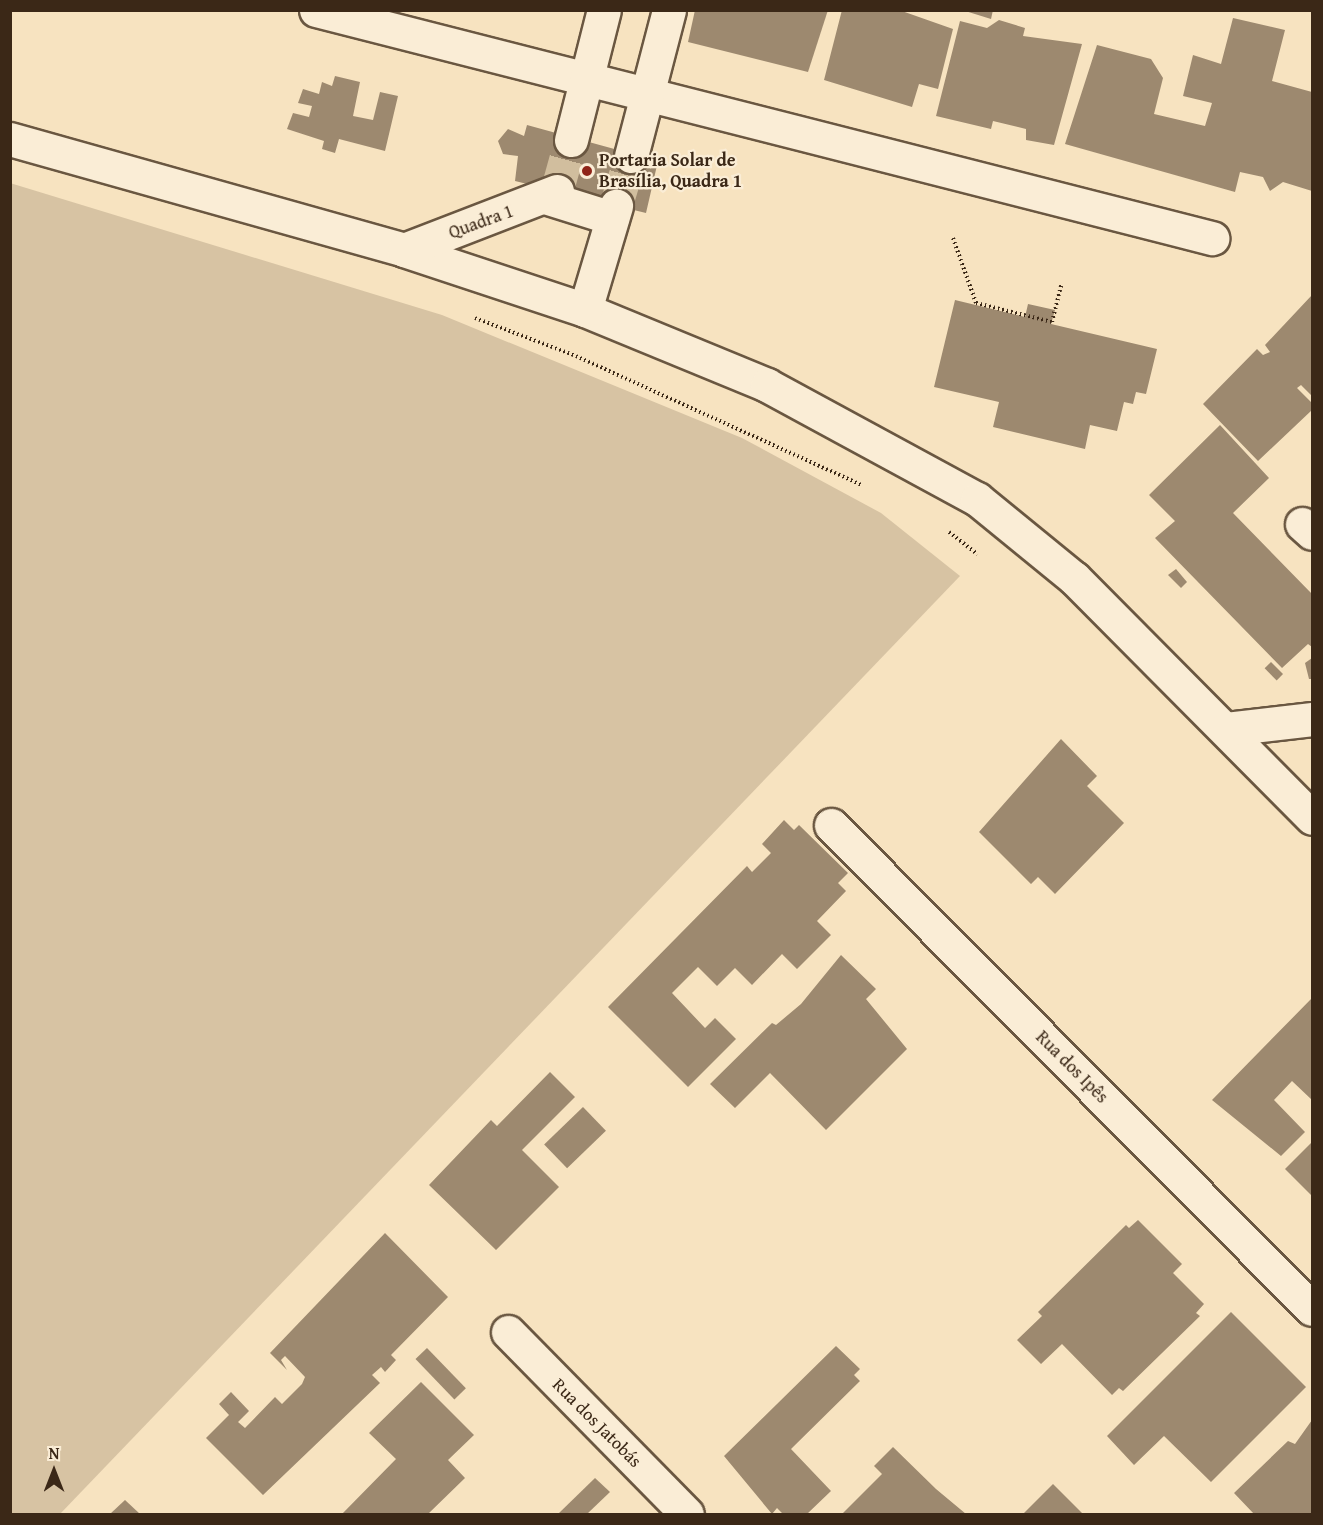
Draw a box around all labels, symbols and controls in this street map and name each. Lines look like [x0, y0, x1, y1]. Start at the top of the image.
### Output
place label: Portaria Solar de Brasília, Quadra 1 [599, 150, 742, 192]
marker: Portaria Solar de Brasília, Quadra 1 [580, 164, 594, 178]
street label: Quadra 1 [446, 200, 516, 244]
street label: Rua dos Ipês [1031, 1026, 1113, 1108]
street label: Rua dos Jatobás [548, 1374, 646, 1472]
north arrow [24, 1441, 84, 1501]
text: N [49, 1441, 59, 1465]

